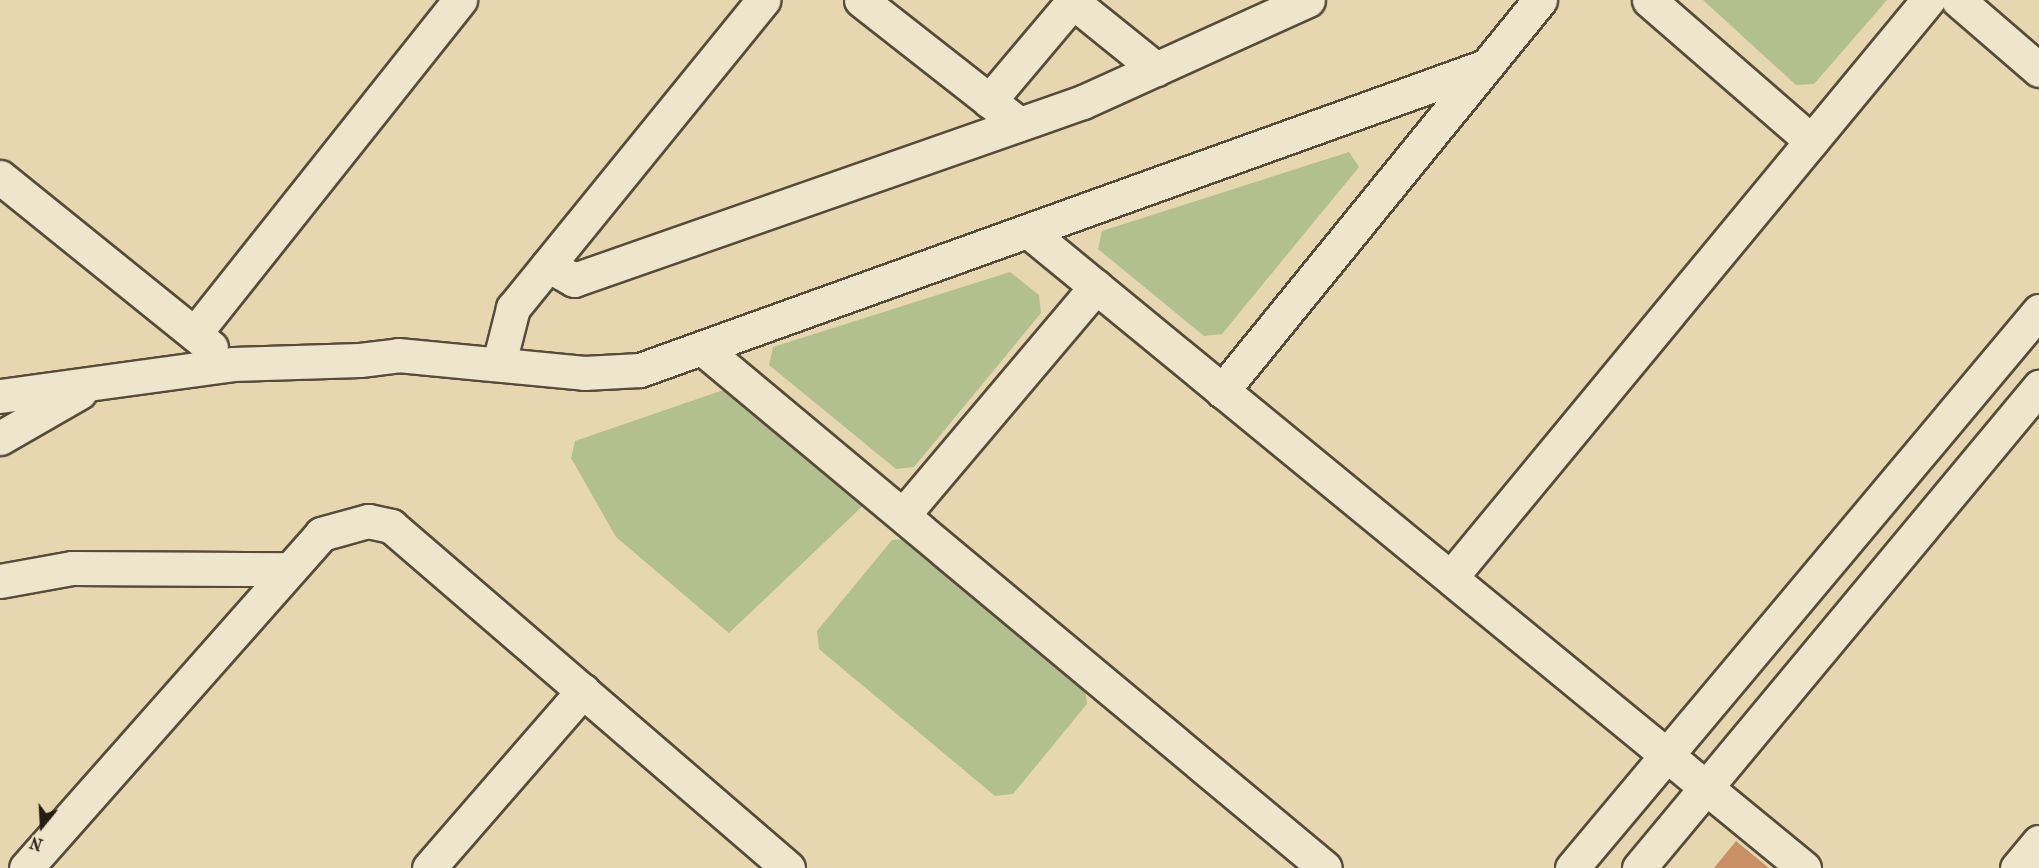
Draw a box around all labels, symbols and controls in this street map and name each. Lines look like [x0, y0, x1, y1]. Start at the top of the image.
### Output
north arrow [12, 796, 72, 856]
text: N [28, 833, 45, 855]

